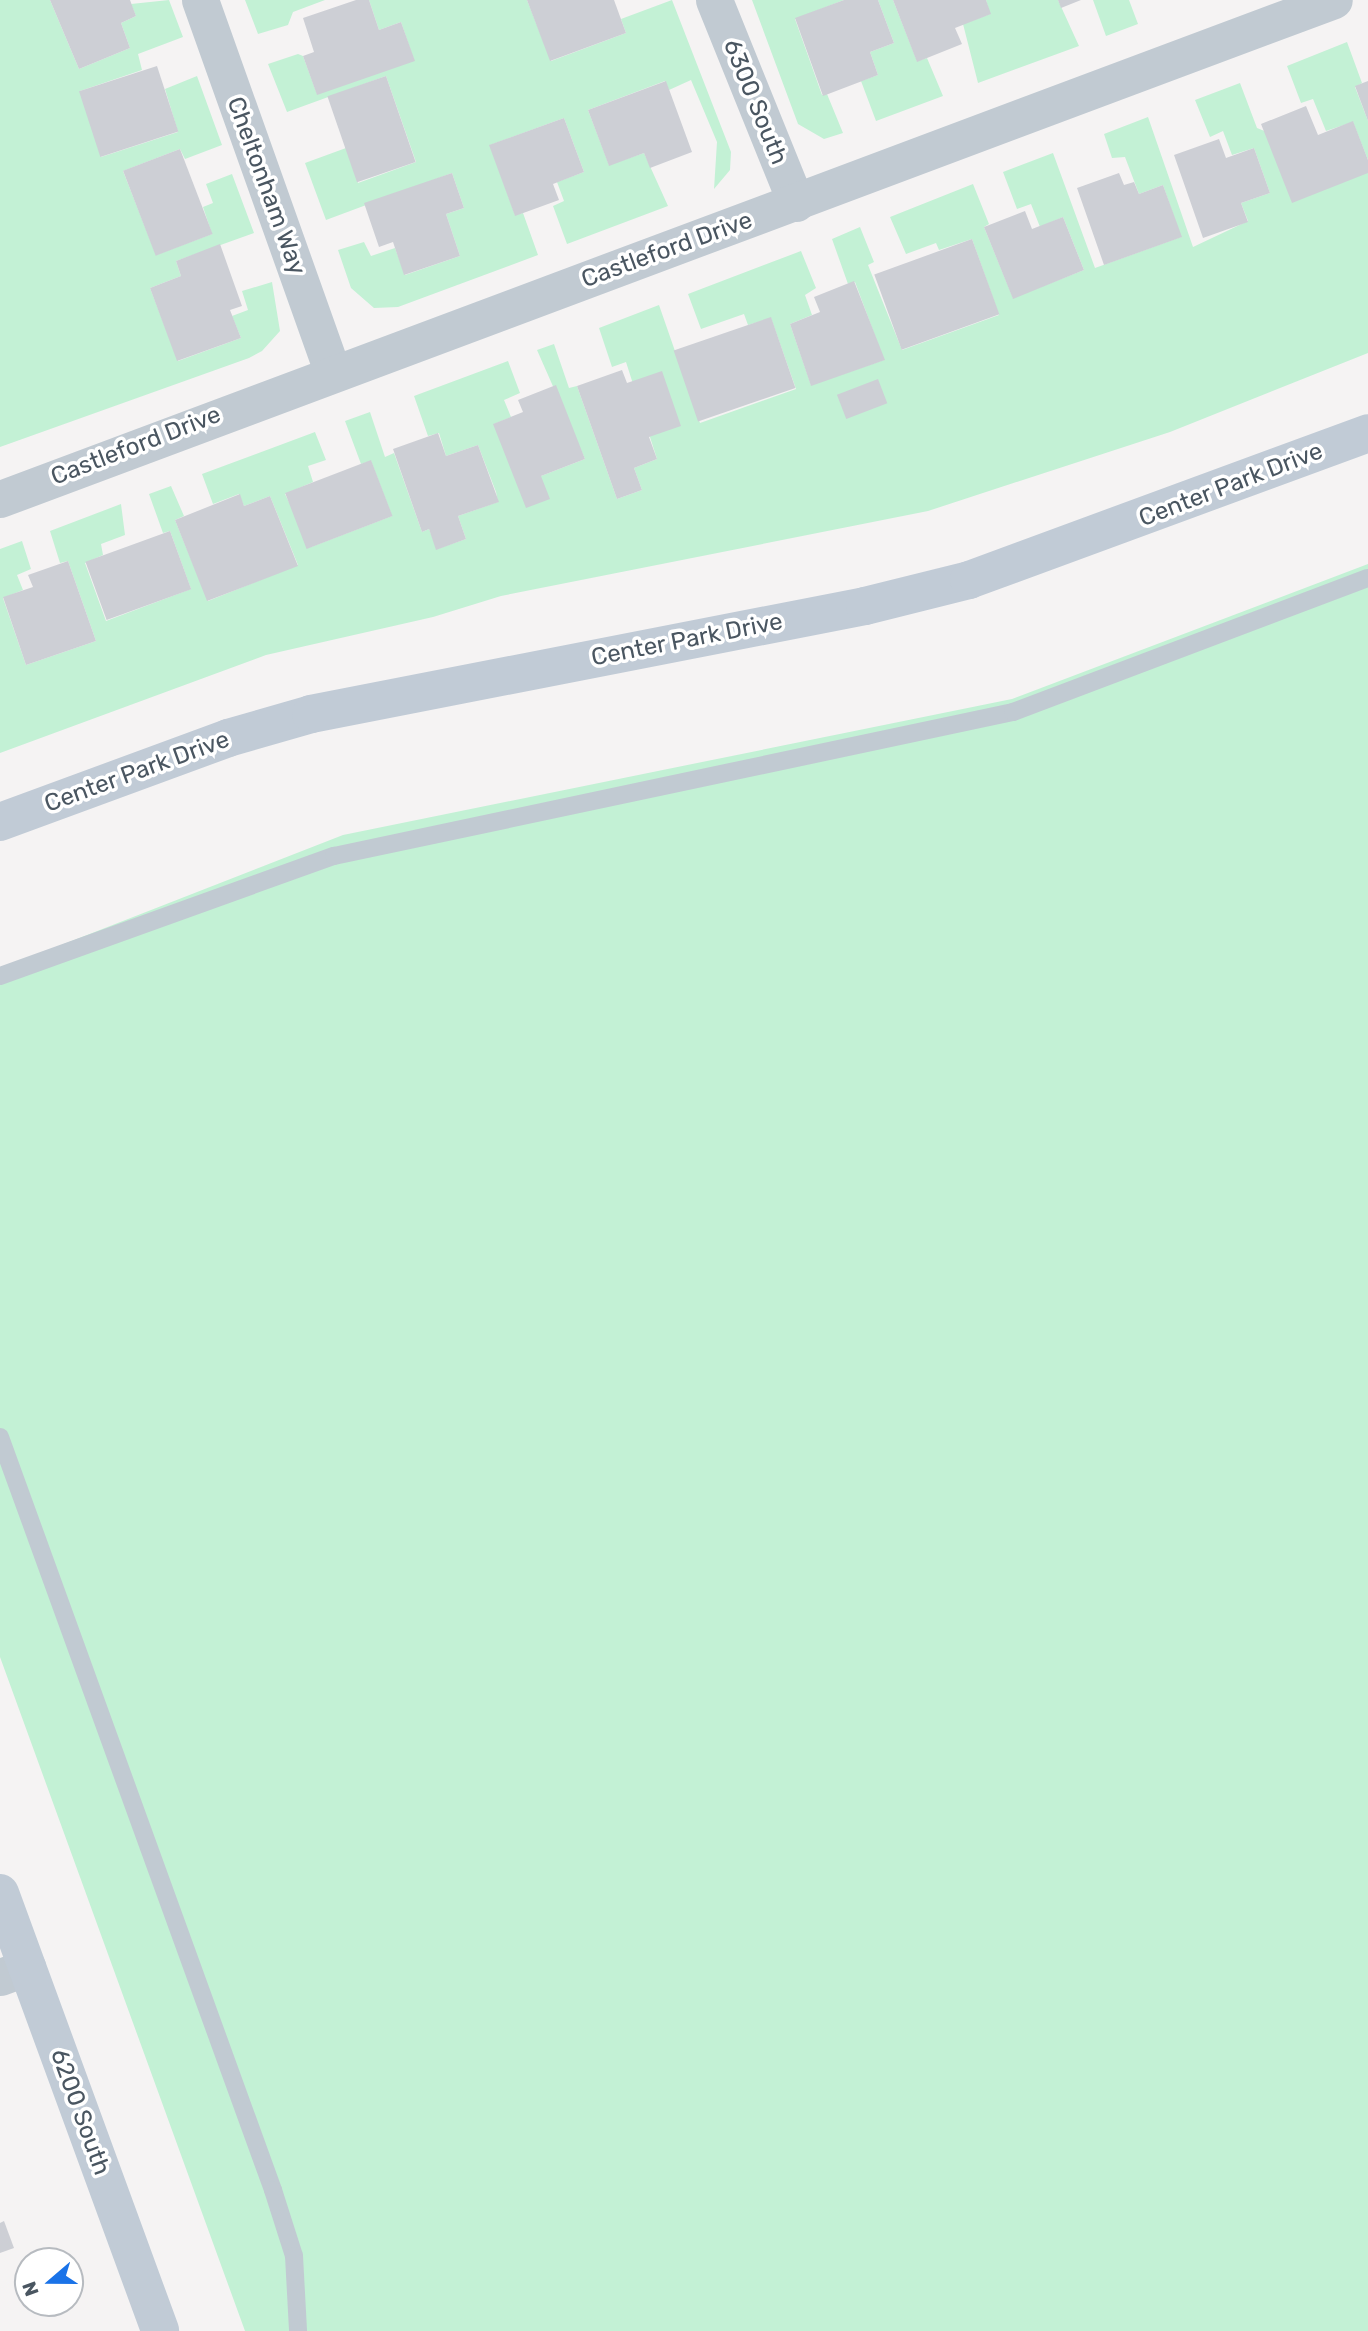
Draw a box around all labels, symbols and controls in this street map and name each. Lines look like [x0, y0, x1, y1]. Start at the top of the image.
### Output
street label: 6300 South [717, 35, 793, 169]
street label: Cheltonham Way [220, 93, 312, 279]
street label: Castleford Drive [578, 206, 756, 294]
street label: Castleford Drive [47, 400, 225, 492]
street label: Center Park Drive [1135, 437, 1327, 533]
street label: Center Park Drive [588, 607, 786, 673]
street label: Center Park Drive [40, 725, 234, 819]
street label: 6200 South [44, 2045, 116, 2179]
north arrow [14, 2247, 84, 2317]
text: N [18, 2278, 44, 2299]

